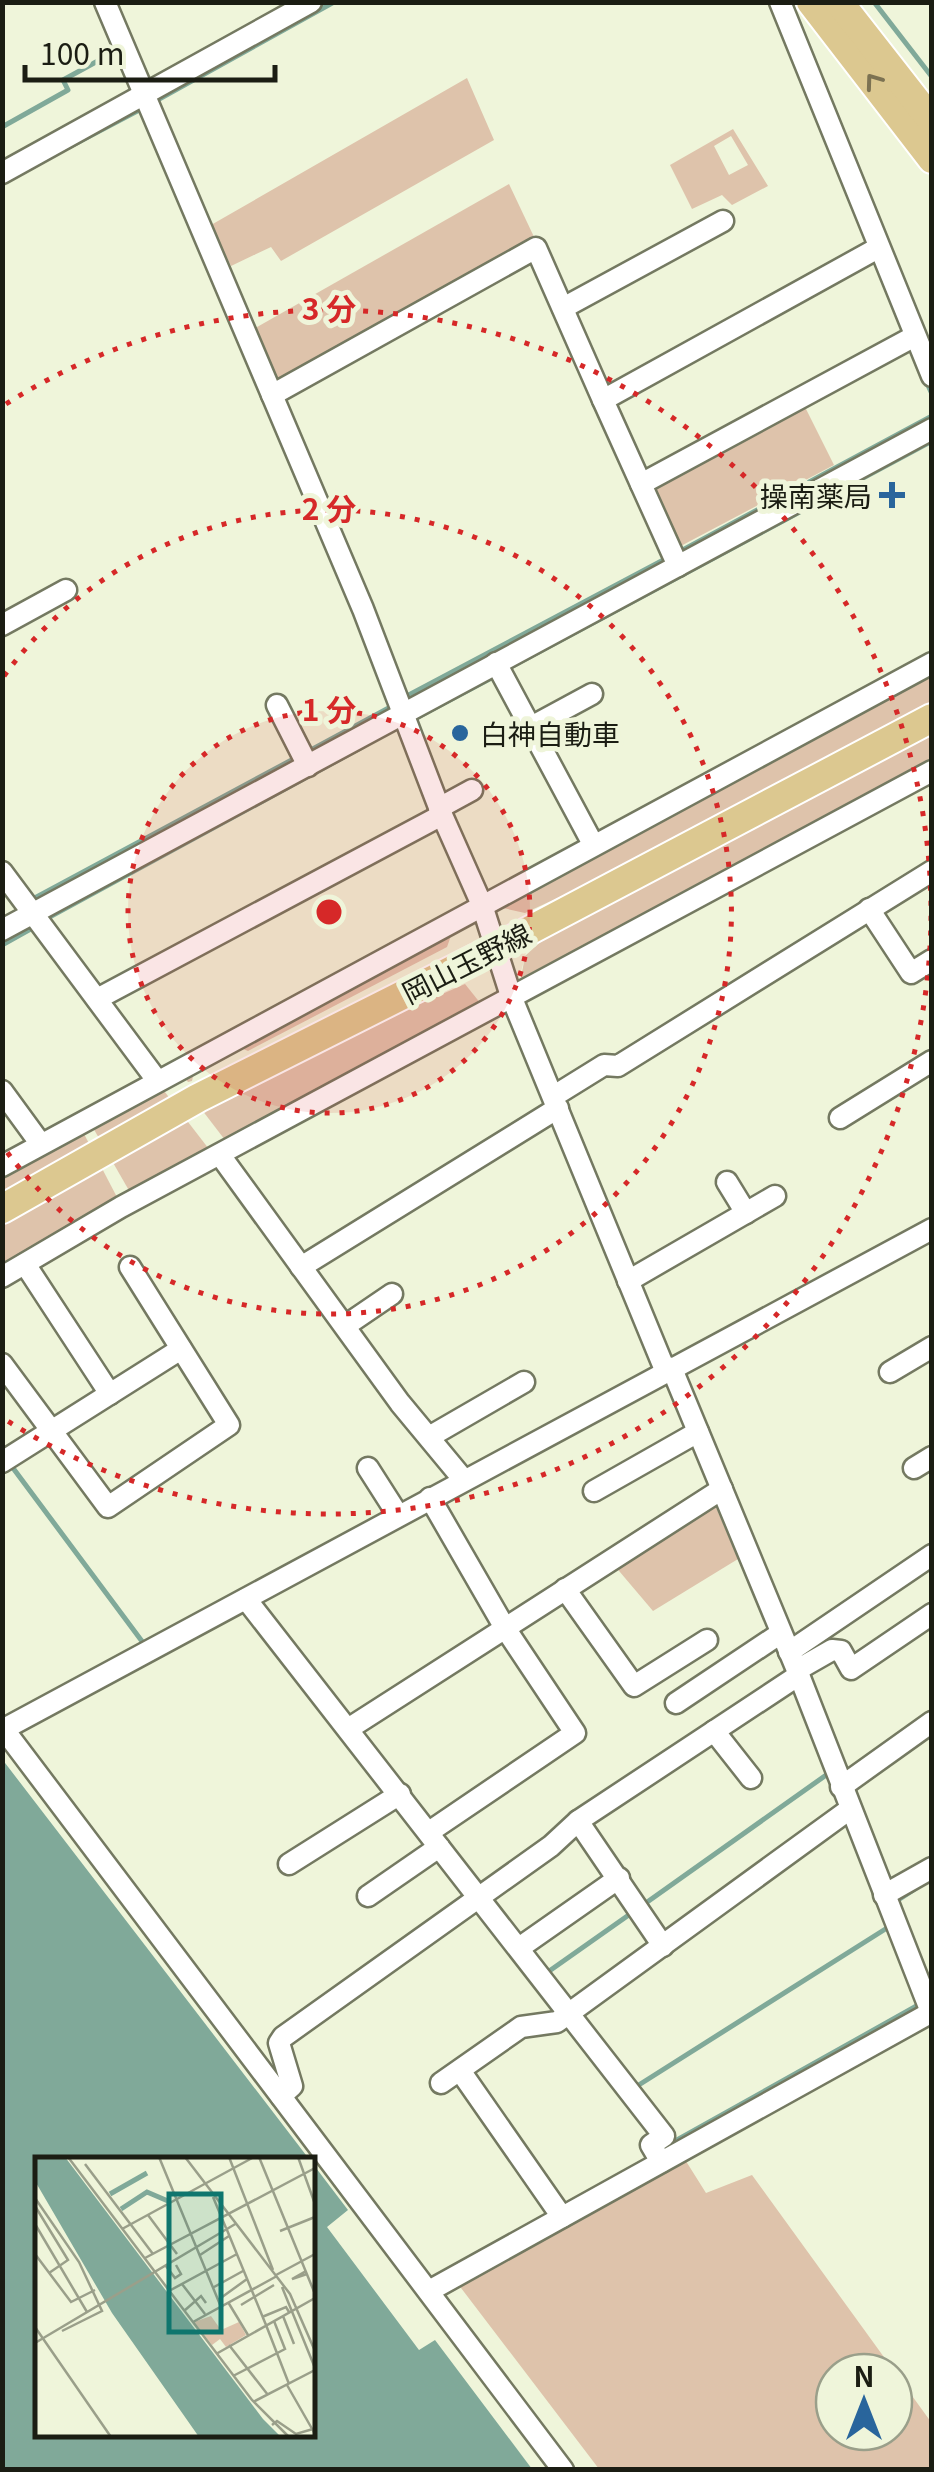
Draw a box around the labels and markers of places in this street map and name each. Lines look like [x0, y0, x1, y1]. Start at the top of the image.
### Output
place label: 操南薬局 [760, 475, 872, 515]
marker: 操南薬局 [881, 484, 903, 506]
place label: 白神自動車 [480, 713, 620, 753]
marker: 白神自動車 [449, 722, 471, 744]
centre of rings [311, 894, 347, 930]

